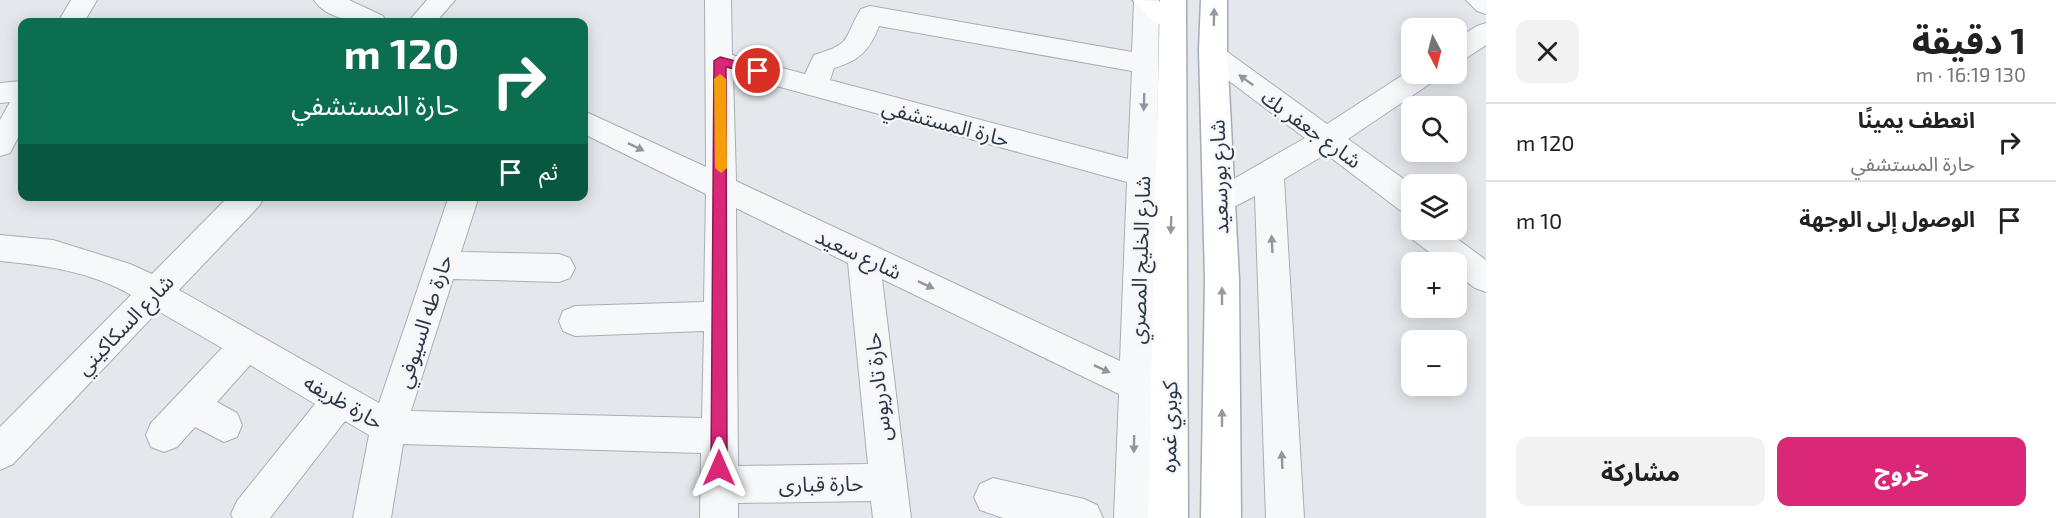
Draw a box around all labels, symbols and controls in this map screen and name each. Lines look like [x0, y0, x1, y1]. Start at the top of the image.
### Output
one-way arrow [1209, 8, 1218, 27]
north arrow [1401, 18, 1467, 84]
map controls [1401, 18, 1467, 396]
text: 1 دقيقة [1912, 18, 2026, 61]
button: close [1516, 20, 1579, 83]
text: 120 m [344, 27, 459, 77]
icon: right [480, 42, 558, 120]
pin [732, 45, 783, 96]
icon: arrive [741, 54, 774, 87]
text: 130 m · 16:19 [1916, 62, 2026, 86]
one-way arrow [1239, 74, 1254, 86]
street label: شارع جعفر بك [1255, 83, 1367, 176]
text: حارة المستشفي [291, 88, 459, 120]
one-way arrow [1140, 92, 1149, 111]
street label: حارة المستشفي [878, 93, 1012, 156]
button: search [1401, 96, 1467, 162]
text: انعطف يمينًا [1858, 106, 1975, 132]
street label: شارع بورسعيد [1204, 119, 1236, 235]
icon: right [1993, 126, 2026, 159]
text: 120 m [1516, 129, 1575, 155]
one-way arrow [628, 143, 645, 152]
text: حارة المستشفي [1851, 151, 1975, 175]
icon: arrive [494, 156, 527, 189]
text: ثم [539, 158, 558, 184]
button: layers [1401, 174, 1467, 240]
street label: شارع الخليج المصري [1124, 175, 1159, 345]
icon: arrive [1993, 204, 2026, 237]
text: الوصول إلى الوجهة [1799, 205, 1975, 231]
text: 10 m [1516, 207, 1562, 233]
one-way arrow [1167, 215, 1176, 234]
street label: شارع سعيد [810, 222, 906, 287]
one-way arrow [1268, 234, 1277, 253]
street label: حارة طه السيوفي [390, 251, 461, 392]
button: + [1401, 252, 1467, 318]
street label: شارع السكاكيني [70, 269, 182, 383]
one-way arrow [918, 281, 935, 290]
one-way arrow [1217, 286, 1227, 305]
button: − [1401, 330, 1467, 396]
street label: حارة تادريوس [859, 331, 896, 443]
one-way arrow [1094, 364, 1111, 373]
street label: حارة ظريفه [299, 368, 388, 435]
street label: كوبري غمره [1155, 381, 1186, 473]
one-way arrow [1217, 408, 1227, 427]
one-way arrow [1130, 434, 1139, 453]
position arrow [687, 436, 751, 500]
button: مشاركة [1516, 437, 1765, 506]
button: خروج [1777, 437, 2026, 506]
one-way arrow [1278, 450, 1287, 469]
street label: حارة قبارى [778, 470, 864, 497]

